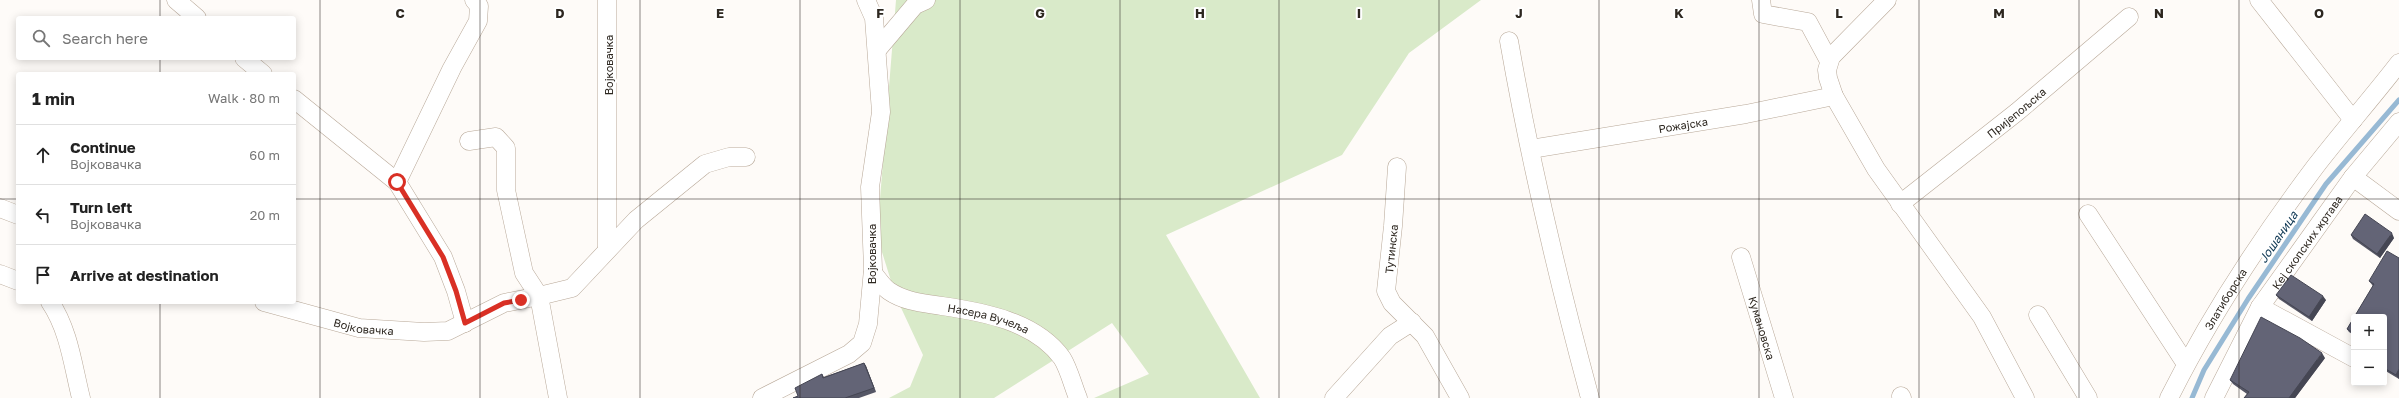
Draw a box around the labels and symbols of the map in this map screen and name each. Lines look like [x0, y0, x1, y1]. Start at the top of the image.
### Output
text: C [395, 5, 405, 21]
text: D [555, 5, 565, 21]
text: E [716, 5, 724, 21]
text: F [876, 5, 884, 21]
text: G [1035, 5, 1045, 21]
text: H [1195, 5, 1205, 21]
text: I [1357, 5, 1361, 21]
text: J [1515, 5, 1523, 21]
text: K [1674, 5, 1684, 21]
text: L [1835, 5, 1843, 21]
text: M [1993, 5, 2005, 21]
text: N [2154, 5, 2164, 21]
text: O [2314, 5, 2324, 21]
street label: Војковачка [602, 35, 615, 95]
street label: Пријепољска [1984, 84, 2048, 140]
street label: Рожајска [1657, 114, 1709, 135]
route start [388, 173, 406, 191]
street label: Кеј скопских жртава [2269, 193, 2344, 291]
water label: Јошаница [2255, 207, 2301, 266]
street label: Војковачка [865, 224, 878, 284]
street label: Тутинска [1382, 224, 1400, 274]
street label: Златиборска [2201, 265, 2249, 332]
route end [512, 291, 530, 309]
street label: Кумановска [1747, 295, 1778, 361]
street label: Насера Вучеља [947, 300, 1032, 336]
street label: Војковачка [332, 315, 394, 337]

